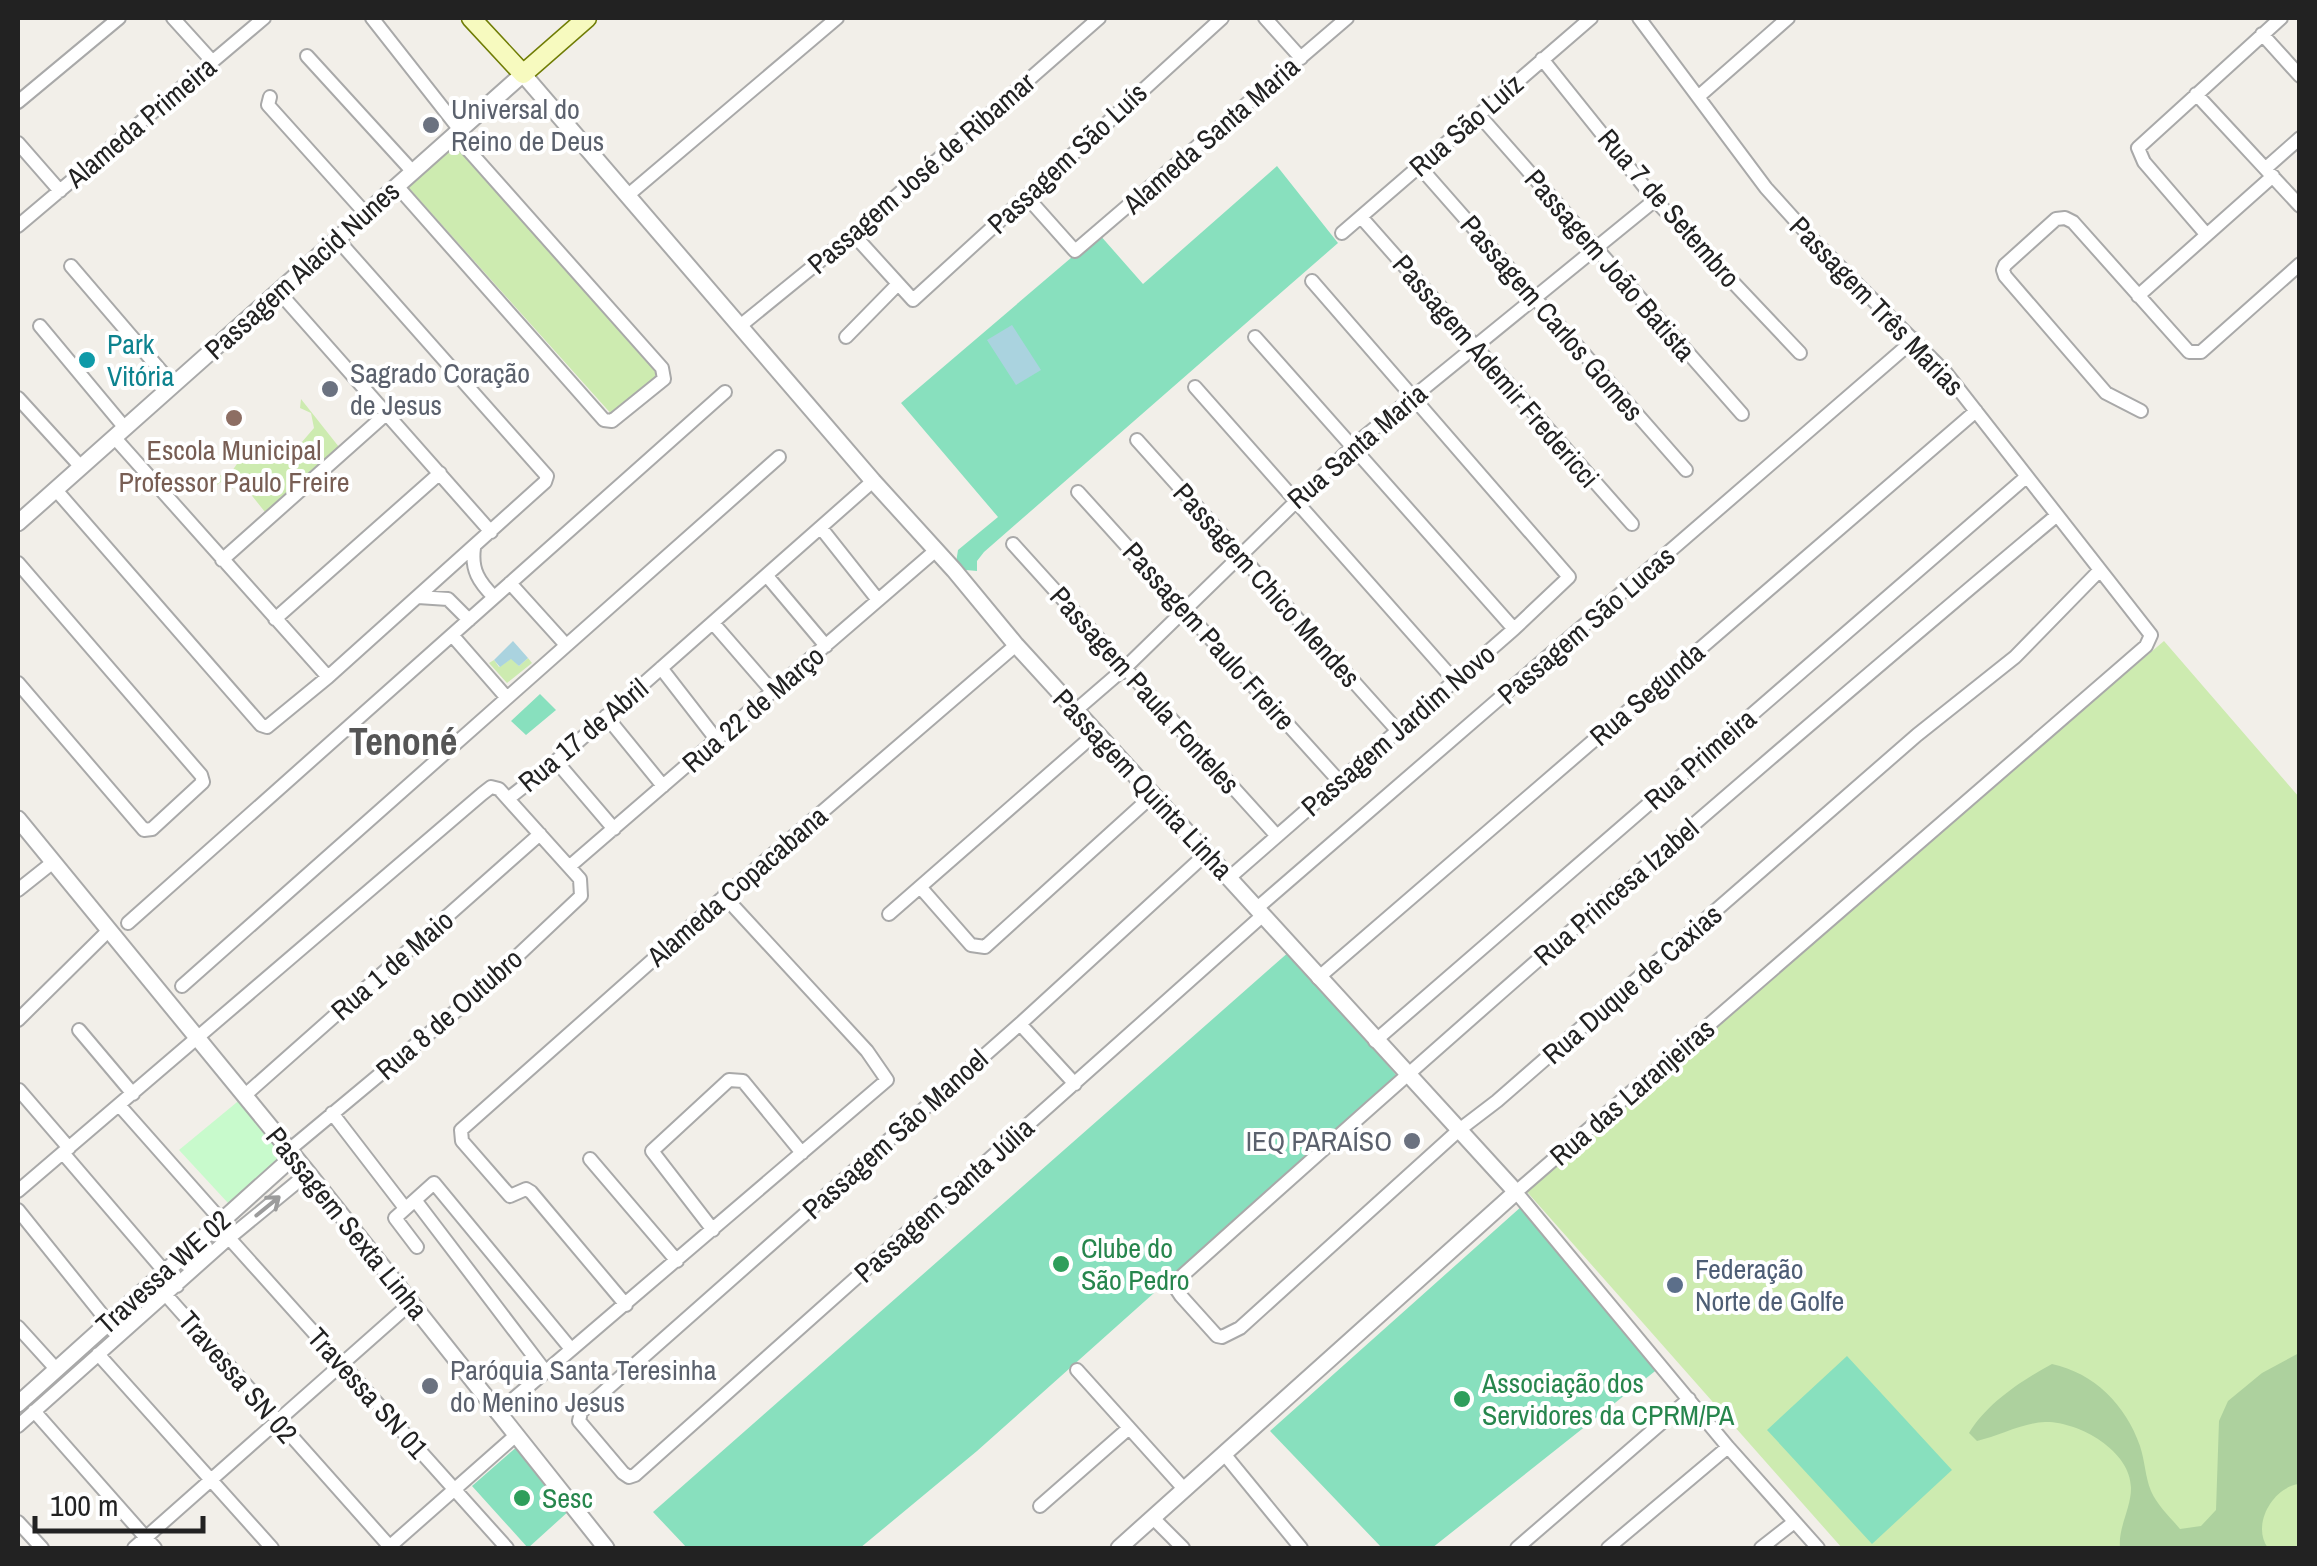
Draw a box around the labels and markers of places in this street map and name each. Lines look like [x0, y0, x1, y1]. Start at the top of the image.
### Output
place label: Universal do Reino de Deus [451, 90, 604, 160]
marker: Universal do Reino de Deus [420, 114, 442, 136]
place label: Park Vitória [107, 325, 174, 395]
marker: Park Vitória [76, 349, 98, 371]
place label: Sagrado Coração de Jesus [350, 354, 530, 424]
marker: Sagrado Coração de Jesus [319, 378, 341, 400]
marker: Escola Municipal Professor Paulo Freire [223, 407, 245, 429]
place label: Escola Municipal Professor Paulo Freire [119, 431, 349, 501]
place label: IEQ PARAÍSO [1246, 1122, 1392, 1160]
marker: IEQ PARAÍSO [1401, 1130, 1423, 1152]
place label: Clube do São Pedro [1081, 1229, 1190, 1299]
place label: Federação Norte de Golfe [1695, 1250, 1844, 1320]
marker: Clube do São Pedro [1050, 1253, 1072, 1275]
marker: Federação Norte de Golfe [1664, 1274, 1686, 1296]
place label: Paróquia Santa Teresinha do Menino Jesus [450, 1351, 717, 1421]
place label: Associação dos Servidores da CPRM/PA [1481, 1364, 1735, 1434]
marker: Paróquia Santa Teresinha do Menino Jesus [419, 1375, 441, 1397]
marker: Associação dos Servidores da CPRM/PA [1451, 1388, 1473, 1410]
place label: Sesc [542, 1479, 593, 1517]
marker: Sesc [511, 1487, 533, 1509]

